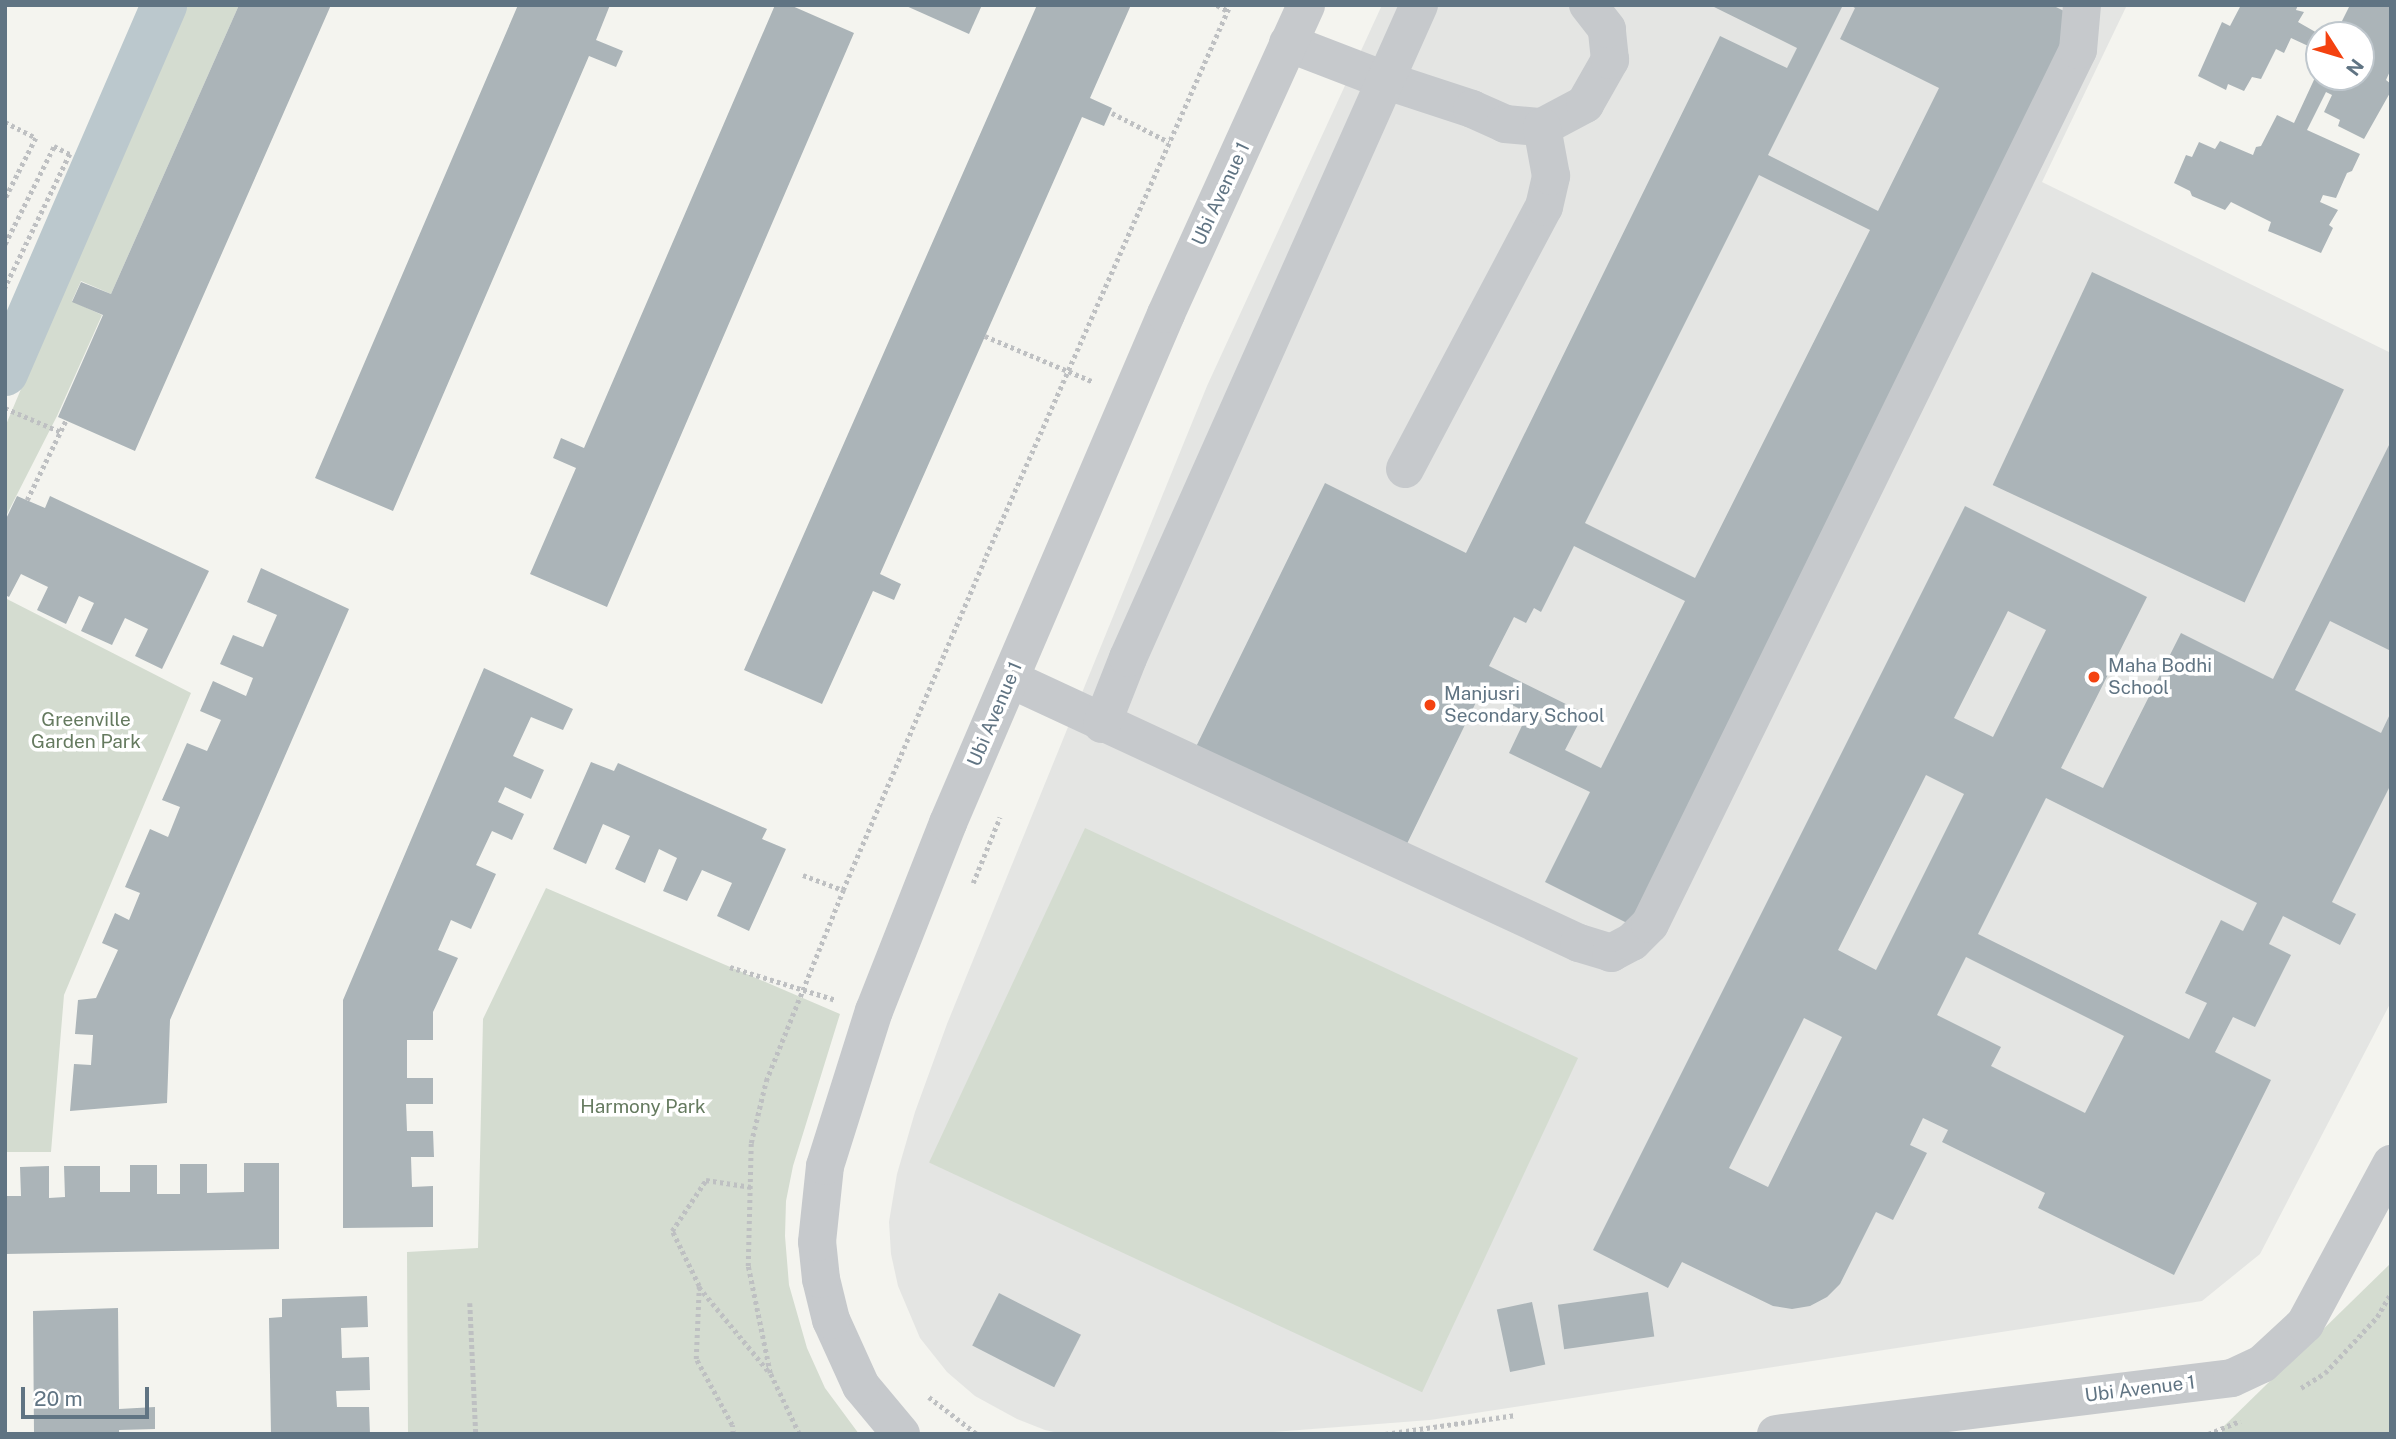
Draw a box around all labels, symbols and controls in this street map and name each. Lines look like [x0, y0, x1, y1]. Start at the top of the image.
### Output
north arrow [2305, 21, 2375, 91]
text: N [2342, 55, 2368, 80]
street label: Ubi Avenue 1 [1187, 139, 1255, 249]
place label: Maha Bodhi School [2108, 655, 2212, 699]
street label: Ubi Avenue 1 [963, 658, 1027, 770]
marker: Maha Bodhi School [2086, 669, 2102, 685]
place label: Manjusri Secondary School [1444, 683, 1605, 727]
marker: Manjusri Secondary School [1422, 697, 1438, 713]
park label: Greenville Garden Park [31, 709, 141, 753]
park label: Harmony Park [580, 1096, 706, 1118]
street label: Ubi Avenue 1 [2083, 1371, 2197, 1407]
scale bar [24, 1372, 152, 1416]
text: 20 m [34, 1386, 83, 1411]

